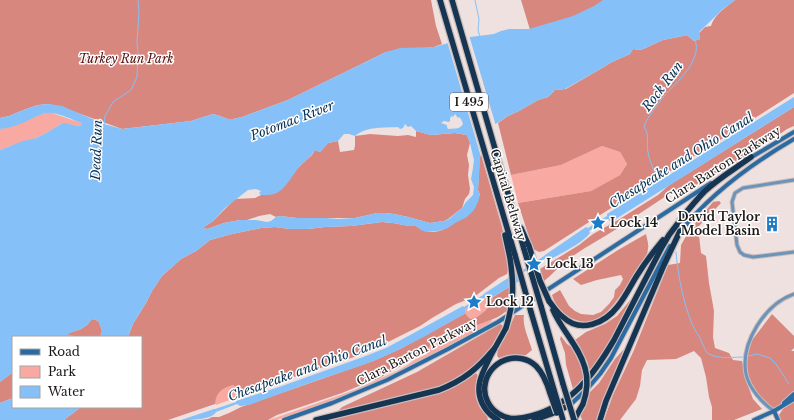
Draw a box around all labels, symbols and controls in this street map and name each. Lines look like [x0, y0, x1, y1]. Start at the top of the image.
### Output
park label: Turkey Run Park [78, 51, 174, 66]
water label: Rock Run [638, 58, 687, 115]
road number: I 495 [450, 93, 488, 111]
water label: Potomac River [247, 96, 337, 145]
water label: Chesapeake and Ohio Canal [606, 108, 758, 212]
water label: Dead Run [87, 119, 106, 182]
street label: Clara Barton Parkway [662, 123, 784, 206]
street label: Capital Beltway [487, 147, 530, 243]
place label: David Taylor Model Basin [677, 209, 760, 238]
place icon: Lock 14 [589, 214, 607, 232]
place label: Lock 14 [610, 215, 658, 230]
building icon: David Taylor Model Basin [763, 215, 781, 233]
place icon: Lock 13 [525, 255, 543, 273]
place label: Lock 13 [546, 256, 594, 271]
place icon: Lock 12 [465, 293, 483, 311]
place label: Lock 12 [486, 294, 534, 309]
street label: Clara Barton Parkway [354, 314, 480, 389]
water label: Chesapeake and Ohio Canal [225, 331, 390, 405]
legend [12, 336, 142, 408]
text: Road [48, 344, 80, 359]
text: Park [48, 364, 76, 379]
text: Water [47, 384, 85, 399]

